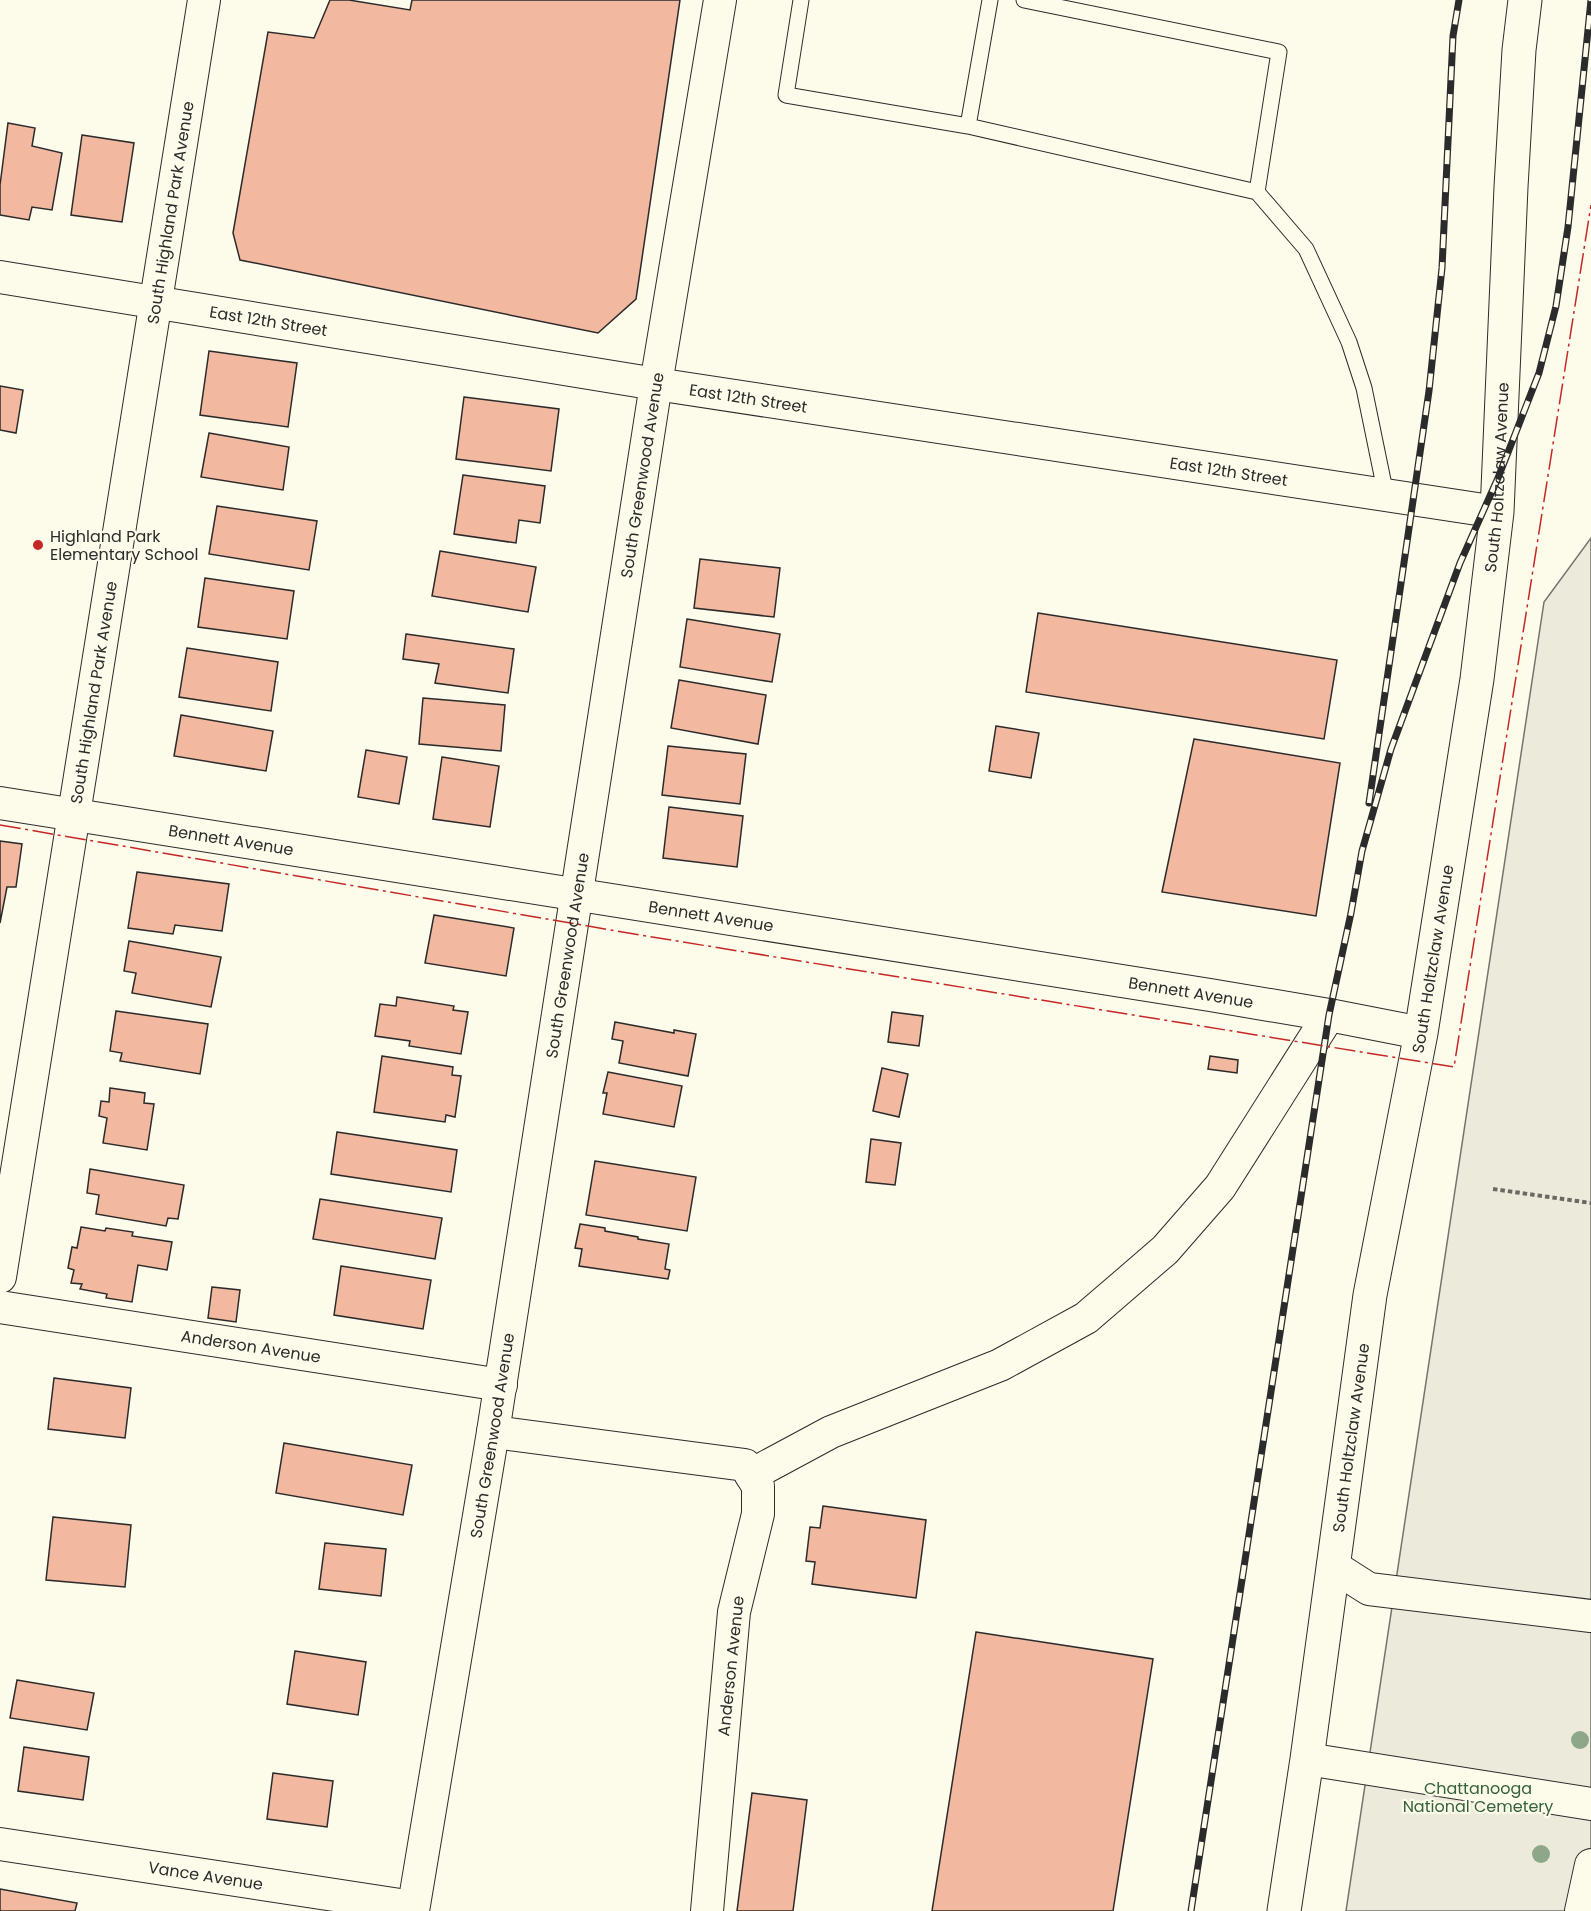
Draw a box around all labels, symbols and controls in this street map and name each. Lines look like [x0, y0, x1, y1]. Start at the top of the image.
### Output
street label: South Highland Park Avenue [141, 99, 199, 326]
street label: East 12th Street [208, 300, 329, 342]
street label: South Greenwood Avenue [615, 371, 669, 579]
street label: East 12th Street [688, 378, 809, 418]
street label: South Holtzclaw Avenue [1478, 382, 1514, 574]
street label: East 12th Street [1168, 451, 1289, 492]
place label: Highland Park Elementary School [50, 525, 198, 566]
marker: Highland Park Elementary School [31, 538, 45, 552]
street label: South Highland Park Avenue [64, 579, 123, 805]
street label: Bennett Avenue [167, 818, 295, 861]
street label: South Greenwood Avenue [540, 851, 594, 1060]
street label: South Holtzclaw Avenue [1406, 863, 1459, 1055]
street label: Bennett Avenue [647, 895, 775, 937]
street label: Bennett Avenue [1127, 971, 1255, 1014]
street label: Anderson Avenue [180, 1324, 322, 1368]
street label: South Greenwood Avenue [464, 1331, 520, 1540]
street label: South Holtzclaw Avenue [1326, 1342, 1375, 1534]
street label: Anderson Avenue [712, 1595, 750, 1737]
park label: Chattanooga National Cemetery [1403, 1777, 1553, 1818]
street label: Vance Avenue [147, 1855, 265, 1895]

